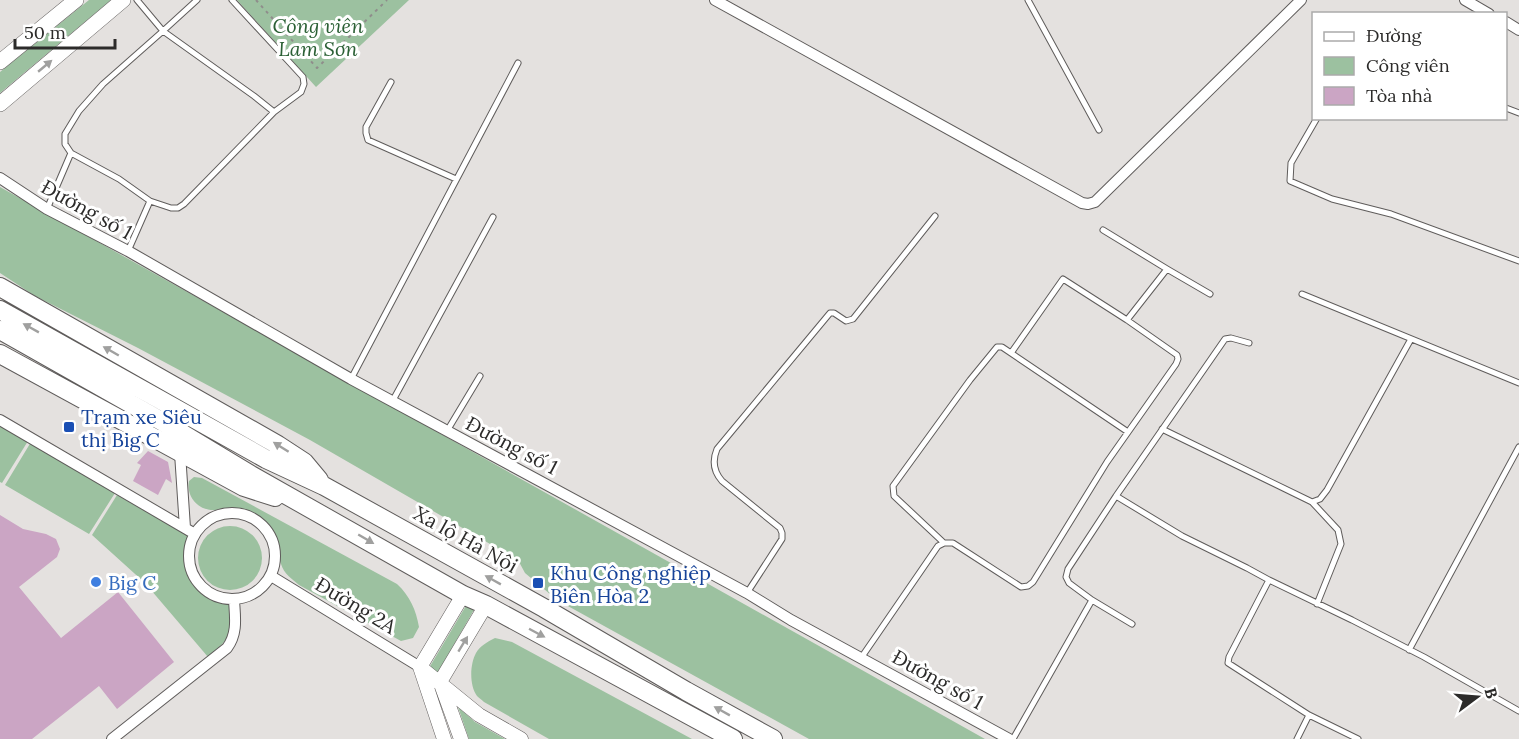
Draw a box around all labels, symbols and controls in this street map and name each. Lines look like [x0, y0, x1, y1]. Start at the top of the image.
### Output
scale bar [15, 12, 116, 50]
legend [1312, 12, 1507, 120]
park label: Công viên Lam Sơn [273, 13, 364, 61]
text: 50 m [24, 21, 66, 44]
text: Đường [1366, 24, 1423, 47]
text: Công viên [1366, 54, 1450, 77]
one-way arrow [37, 60, 52, 73]
text: Tòa nhà [1366, 84, 1432, 107]
street label: Đường số 1 [37, 174, 137, 244]
one-way arrow [23, 323, 40, 333]
one-way arrow [103, 346, 120, 356]
place label: Trạm xe Siêu thị Big C [81, 404, 202, 452]
street label: Đường số 1 [462, 410, 562, 480]
marker: Trạm xe Siêu thị Big C [62, 420, 76, 434]
one-way arrow [273, 442, 289, 453]
street label: Xa lộ Hà Nội [410, 500, 522, 578]
one-way arrow [357, 534, 374, 544]
place label: Khu Công nghiệp Biên Hòa 2 [550, 560, 711, 608]
place label: Big C [108, 570, 156, 595]
street label: Đường 2A [311, 571, 402, 639]
marker: Big C [89, 575, 103, 589]
one-way arrow [484, 575, 501, 585]
marker: Khu Công nghiệp Biên Hòa 2 [531, 576, 545, 590]
one-way arrow [529, 628, 546, 638]
one-way arrow [458, 635, 468, 652]
street label: Đường số 1 [888, 644, 988, 714]
north arrow [1447, 667, 1507, 727]
text: B [1480, 685, 1503, 701]
one-way arrow [713, 706, 730, 716]

